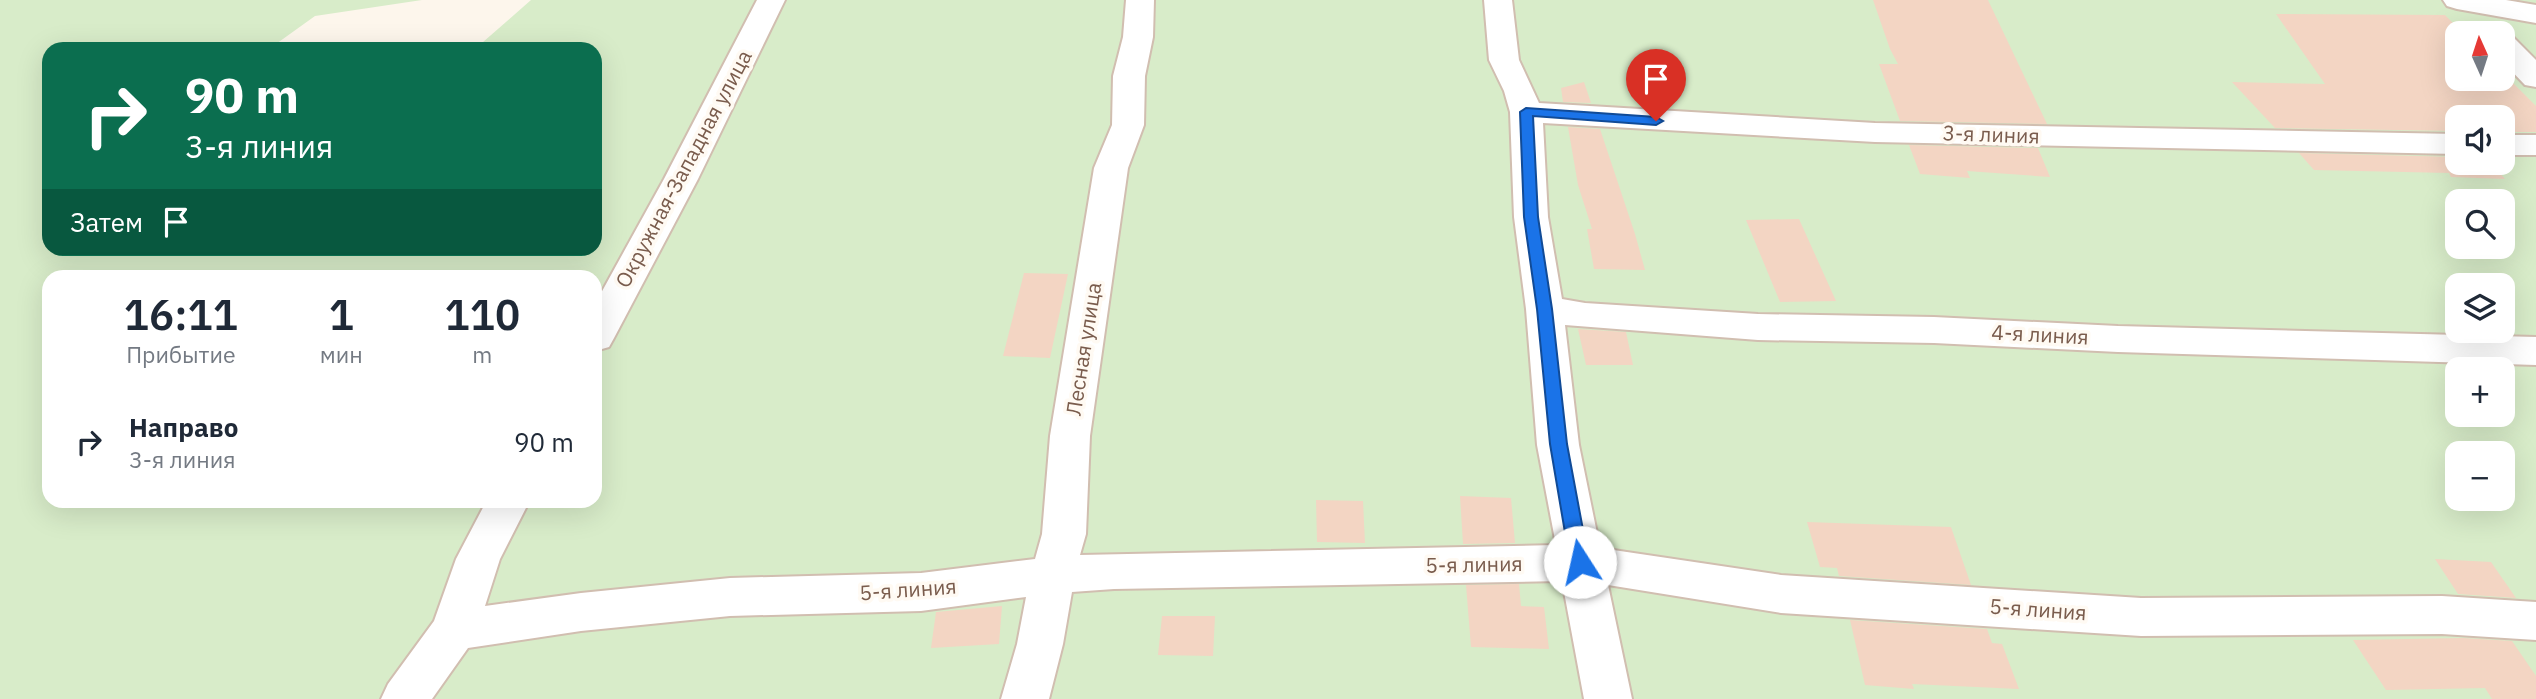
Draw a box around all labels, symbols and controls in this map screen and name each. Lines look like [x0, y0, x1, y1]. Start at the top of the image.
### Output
north arrow [2445, 21, 2515, 91]
map controls [2445, 21, 2515, 511]
street label: Окружная-Западная улица [608, 45, 758, 292]
pin [1626, 49, 1686, 121]
icon: arrive [1637, 60, 1675, 98]
text: 90 m [185, 63, 299, 126]
icon: right [70, 70, 161, 161]
button: sound [2445, 105, 2515, 175]
street label: 3-я линия [1942, 118, 2040, 150]
text: 3-я линия [185, 125, 333, 167]
button: search [2445, 189, 2515, 259]
icon: arrive [157, 203, 195, 241]
text: Затем [70, 205, 143, 239]
button: layers [2445, 273, 2515, 343]
street label: Лесная улица [1059, 280, 1107, 417]
text: 16:11 [124, 287, 238, 342]
text: 1 [329, 287, 354, 342]
text: 110 [445, 287, 520, 342]
street label: 4-я линия [1991, 317, 2089, 351]
text: Прибытие [126, 339, 236, 369]
text: мин [320, 339, 363, 369]
text: m [472, 339, 492, 369]
button: + [2445, 357, 2515, 427]
text: Направо [129, 410, 238, 444]
icon: right [70, 423, 108, 461]
text: 90 m [514, 425, 574, 459]
button: − [2445, 441, 2515, 511]
text: 3-я линия [129, 444, 236, 474]
position arrow [1543, 525, 1617, 599]
street label: 5-я линия [1425, 549, 1523, 579]
street label: 5-я линия [858, 572, 957, 606]
street label: 5-я линия [1989, 592, 2088, 626]

